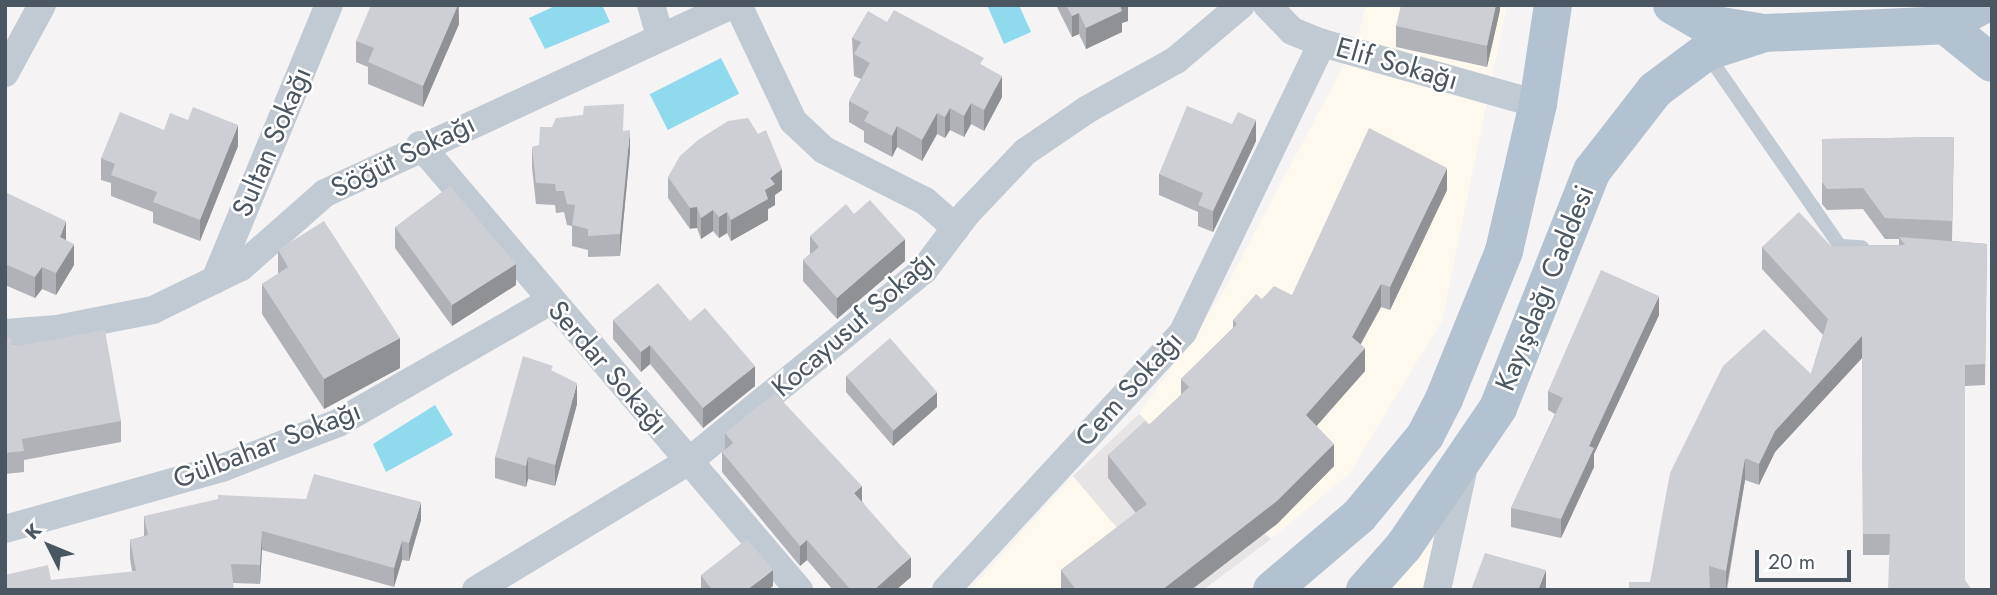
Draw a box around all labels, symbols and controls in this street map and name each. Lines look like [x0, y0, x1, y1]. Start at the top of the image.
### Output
street label: Elif Sokağı [1332, 31, 1462, 97]
street label: Sultan Sokağı [225, 62, 319, 222]
street label: Söğüt Sokağı [325, 107, 481, 205]
street label: Kayışdağı Caddesi [1488, 180, 1602, 396]
street label: Kocayusuf Sokağı [765, 244, 943, 404]
street label: Serdar Sokağı [541, 294, 675, 442]
street label: Cem Sokağı [1069, 324, 1189, 454]
street label: Gülbahar Sokağı [169, 394, 365, 496]
north arrow [14, 511, 84, 581]
text: K [19, 517, 48, 545]
scale bar [1759, 536, 1855, 580]
text: 20 m [1768, 547, 1815, 577]

